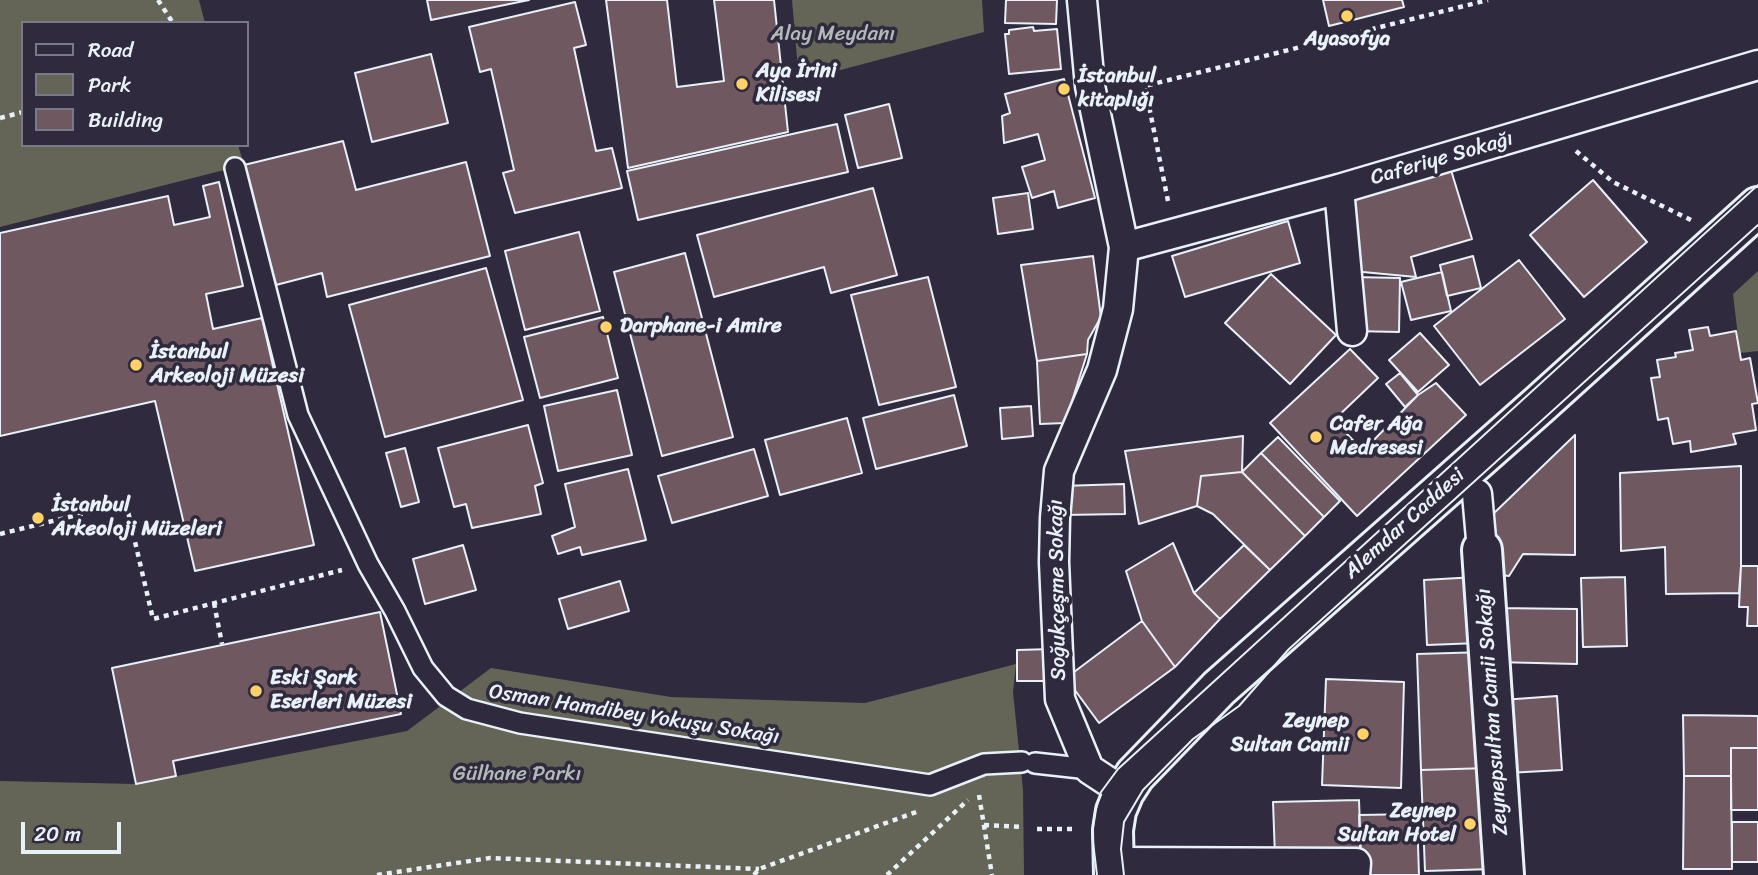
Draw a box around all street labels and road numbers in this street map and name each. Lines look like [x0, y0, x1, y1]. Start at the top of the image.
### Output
street label: Caferiye Sokağı [1368, 127, 1516, 191]
street label: Alemdar Caddesi [1340, 463, 1470, 585]
street label: Soğukçeşme Sokağı [1044, 499, 1072, 681]
street label: Zeynepsultan Camii Sokağı [1472, 588, 1514, 836]
street label: Osman Hamdibey Yokuşu Sokağı [487, 680, 781, 750]

